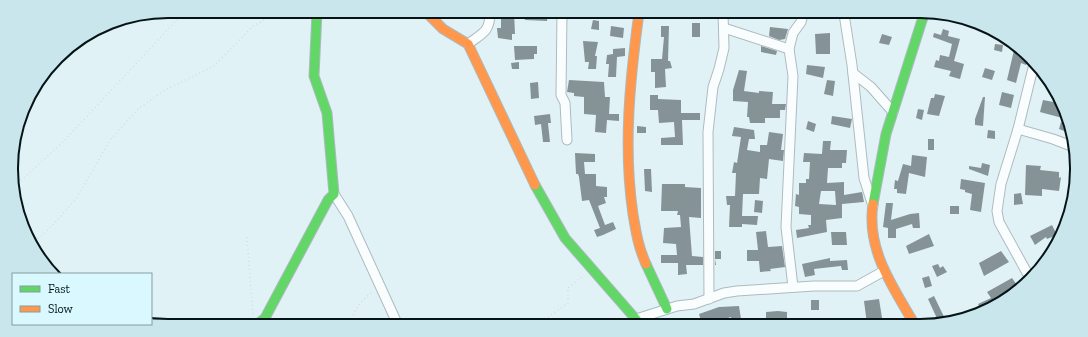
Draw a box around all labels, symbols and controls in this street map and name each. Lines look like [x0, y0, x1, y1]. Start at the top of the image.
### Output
legend [12, 273, 152, 325]
text: Fast [48, 282, 71, 296]
text: Slow [48, 302, 74, 316]

